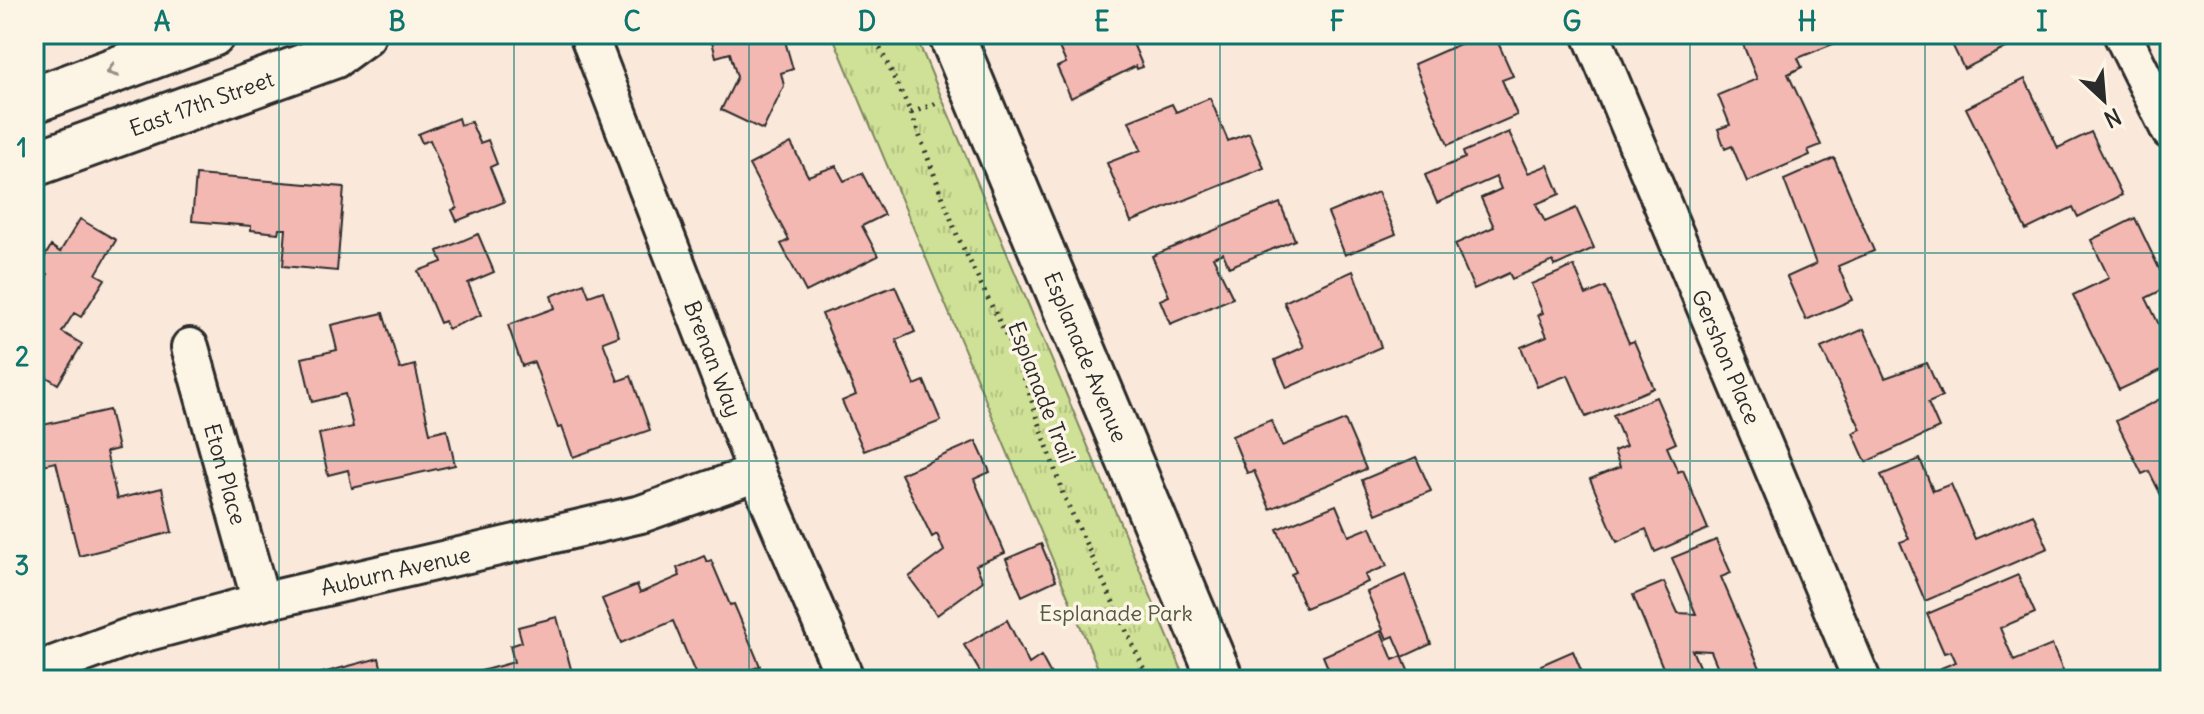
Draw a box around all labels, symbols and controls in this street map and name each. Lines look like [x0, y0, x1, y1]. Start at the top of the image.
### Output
text: A [154, 5, 171, 38]
text: B [388, 5, 406, 38]
text: C [623, 5, 641, 38]
text: D [858, 5, 876, 38]
text: E [1094, 5, 1110, 38]
text: F [1330, 5, 1345, 38]
text: G [1563, 5, 1582, 38]
text: H [1798, 5, 1816, 38]
text: I [2036, 5, 2048, 38]
north arrow [2064, 60, 2144, 140]
one-way arrow [106, 61, 120, 78]
street label: East 17th Street [125, 65, 277, 142]
text: N [2100, 102, 2126, 134]
text: 1 [17, 131, 27, 164]
street label: Esplanade Avenue [1038, 268, 1134, 446]
street label: Gershon Place [1686, 285, 1767, 428]
street label: Brenan Way [678, 297, 748, 421]
street label: Esplanade Trail [1002, 317, 1082, 467]
text: 2 [15, 340, 29, 373]
street label: Eton Place [198, 420, 253, 528]
street label: Auburn Avenue [318, 540, 473, 602]
text: 3 [15, 549, 29, 582]
park label: Esplanade Park [1039, 599, 1193, 627]

